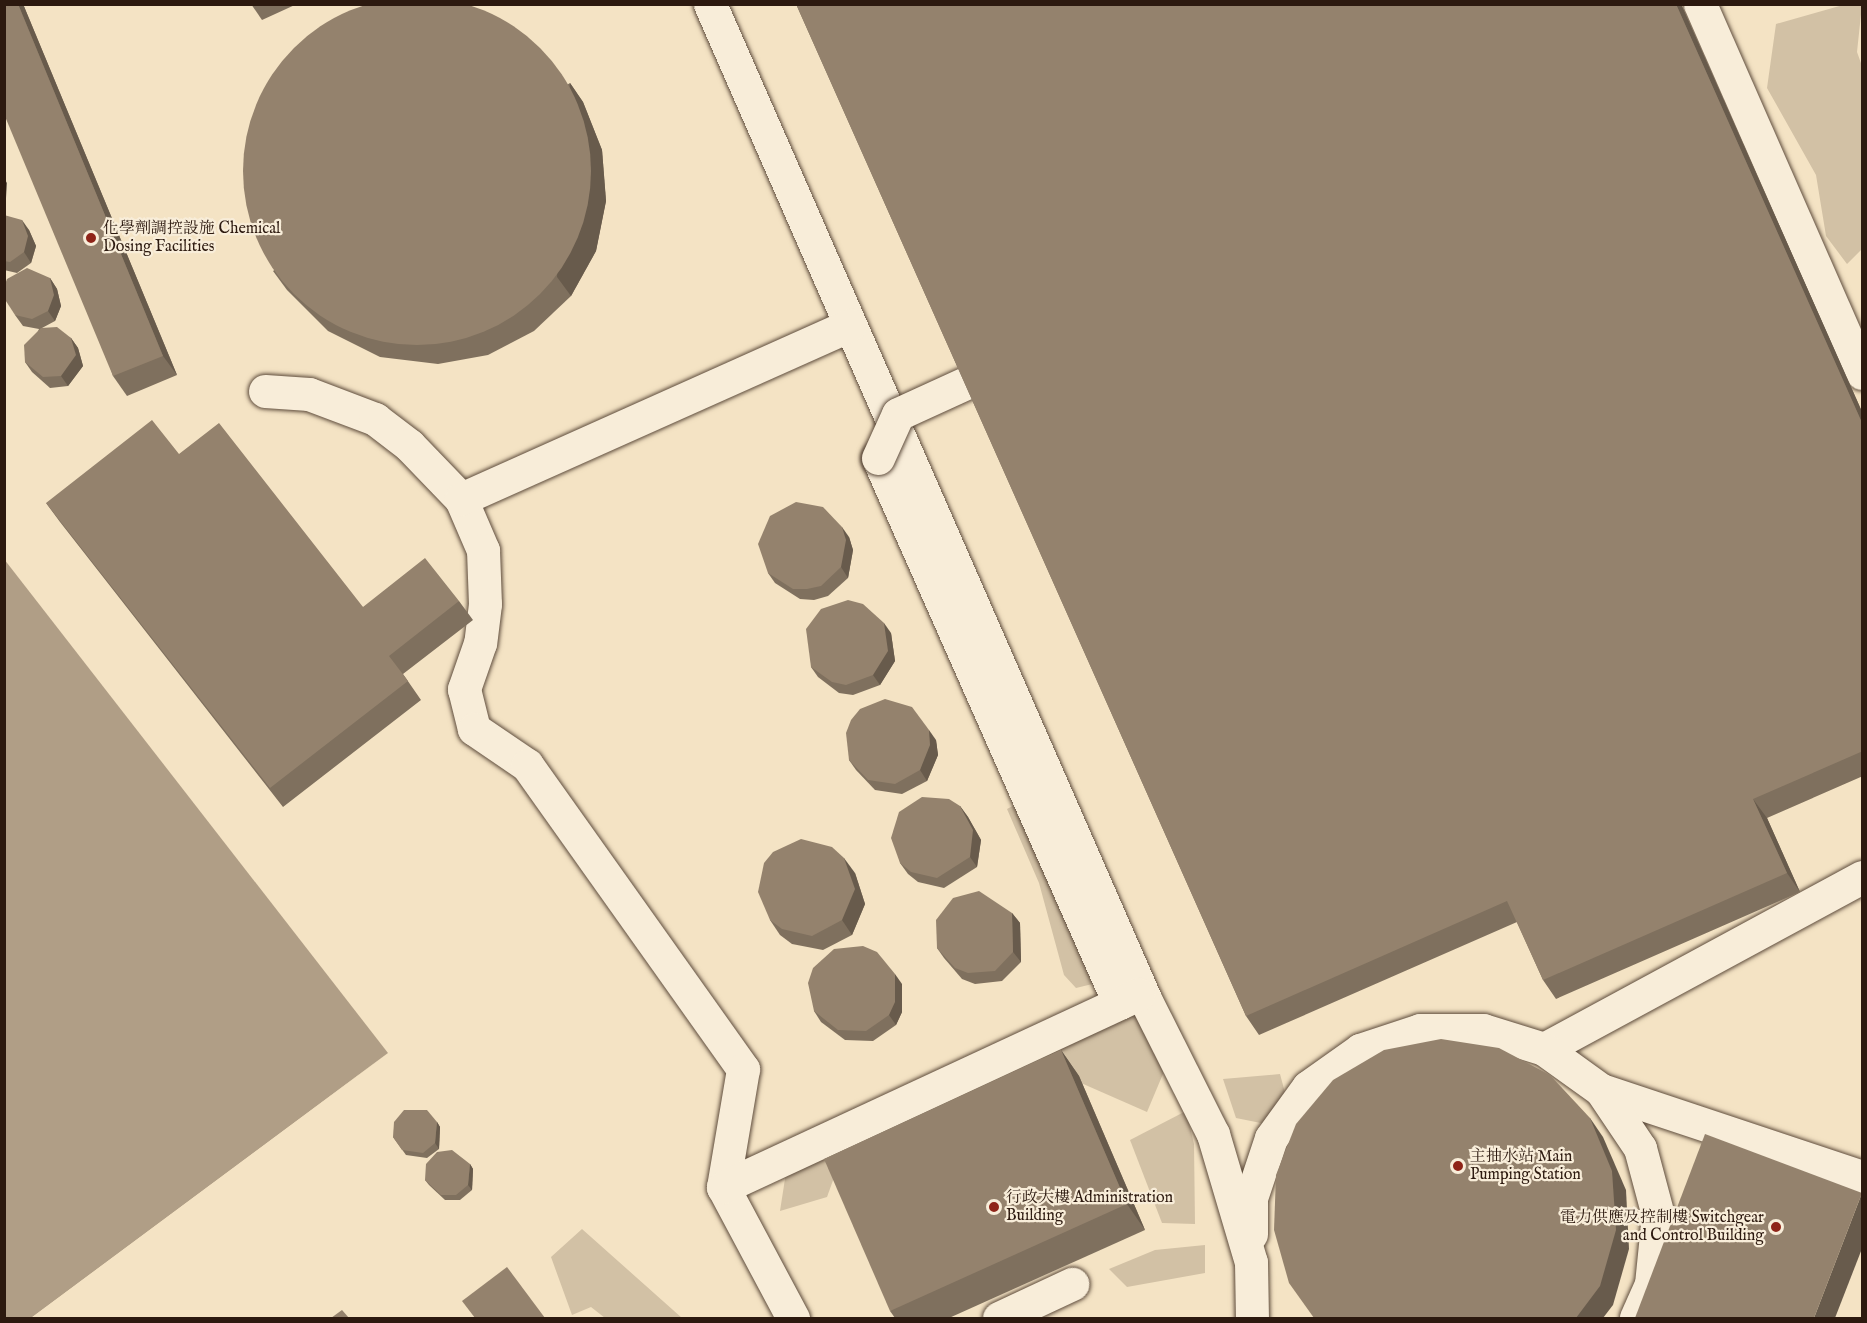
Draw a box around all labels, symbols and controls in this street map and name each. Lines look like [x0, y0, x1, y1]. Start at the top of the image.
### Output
place label: 化學劑調控設施 Chemical Dosing Facilities [103, 219, 280, 257]
marker: 化學劑調控設施 Chemical Dosing Facilities [84, 231, 98, 245]
place label: 主抽水站 Main Pumping Station [1470, 1147, 1581, 1185]
marker: 主抽水站 Main Pumping Station [1451, 1159, 1465, 1173]
place label: 行政大樓 Administration Building [1006, 1188, 1173, 1226]
marker: 行政大樓 Administration Building [987, 1200, 1001, 1214]
place label: 電力供應及控制樓 Switchgear and Control Building [1560, 1208, 1764, 1246]
marker: 電力供應及控制樓 Switchgear and Control Building [1769, 1220, 1783, 1234]

